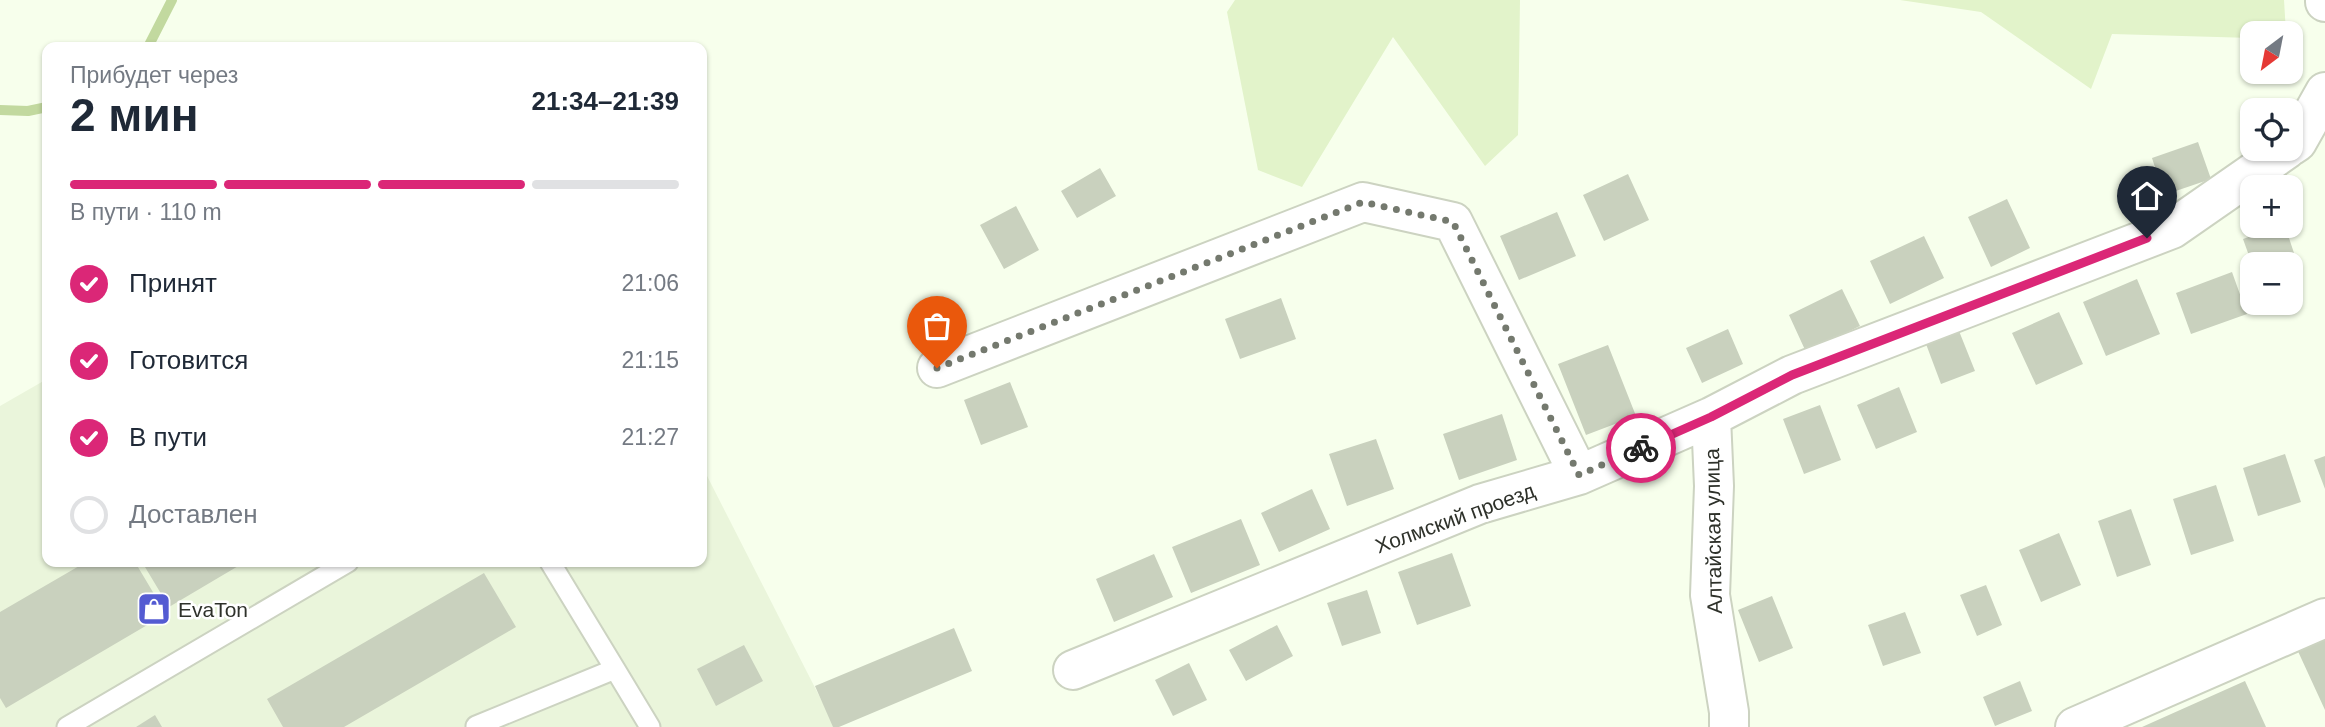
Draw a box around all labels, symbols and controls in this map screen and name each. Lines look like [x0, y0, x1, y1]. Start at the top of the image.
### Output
north arrow [2240, 21, 2303, 84]
map controls [2240, 21, 2303, 315]
text: Прибудет через [70, 62, 238, 88]
text: 21:34–21:39 [532, 86, 679, 116]
text: 2 мин [70, 89, 198, 141]
button: locate [2240, 98, 2303, 161]
pin [2117, 166, 2177, 238]
button: + [2240, 175, 2303, 238]
icon: home [2128, 177, 2166, 215]
text: В пути · 110 m [70, 199, 222, 225]
button: − [2240, 252, 2303, 315]
icon: check [70, 265, 108, 303]
text: Принят [129, 268, 217, 298]
text: 21:06 [621, 270, 679, 296]
pin [907, 296, 967, 368]
icon: bag [918, 307, 956, 345]
icon: check [70, 342, 108, 380]
text: Готовится [129, 345, 248, 375]
text: 21:15 [621, 347, 679, 373]
courier [1606, 413, 1676, 483]
icon: check [70, 419, 108, 457]
text: В пути [129, 422, 207, 452]
text: 21:27 [621, 424, 679, 450]
icon: bike [1622, 429, 1660, 467]
street label: Алтайская улица [1700, 448, 1726, 614]
street label: Холмский проезд [1372, 478, 1538, 558]
text: Доставлен [129, 499, 258, 529]
shop icon: EvaTon [135, 590, 173, 628]
place label: EvaTon [178, 598, 248, 621]

